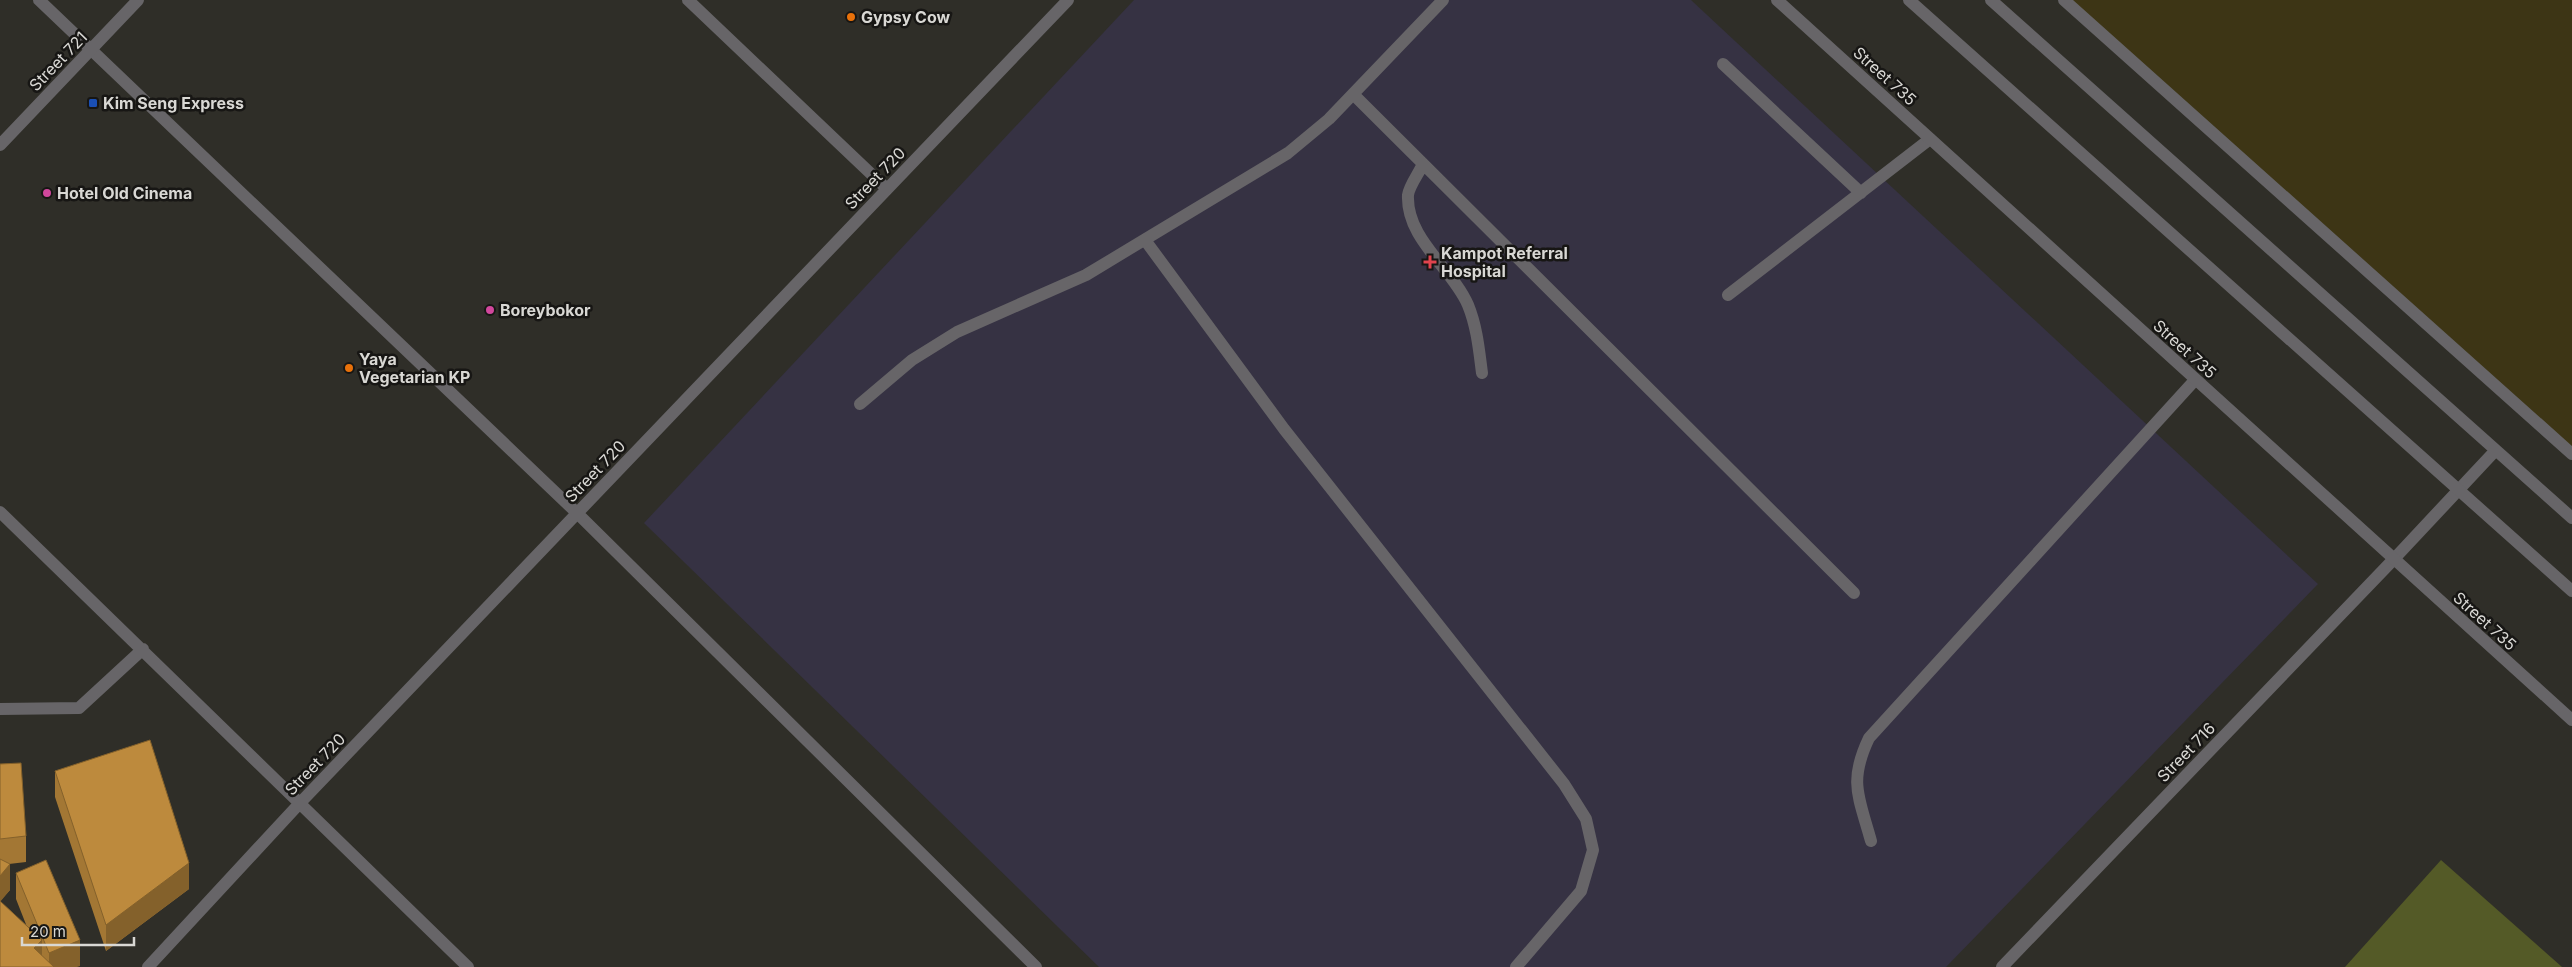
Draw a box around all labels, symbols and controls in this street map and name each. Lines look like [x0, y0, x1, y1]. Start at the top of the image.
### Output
place label: Gypsy Cow [861, 7, 951, 27]
marker: Gypsy Cow [845, 11, 857, 23]
street label: Street 721 [25, 27, 91, 95]
street label: Street 735 [1849, 42, 1921, 110]
place label: Kim Seng Express [103, 93, 244, 113]
marker: Kim Seng Express [87, 97, 99, 109]
street label: Street 720 [841, 143, 909, 213]
place label: Hotel Old Cinema [57, 183, 192, 203]
marker: Hotel Old Cinema [41, 187, 53, 199]
place label: Kampot Referral Hospital [1441, 243, 1568, 281]
marker: Kampot Referral Hospital [1423, 255, 1437, 269]
place label: Boreybokor [500, 300, 591, 320]
marker: Boreybokor [484, 304, 496, 316]
street label: Street 735 [2149, 315, 2221, 383]
place label: Yaya Vegetarian KP [359, 349, 470, 387]
marker: Yaya Vegetarian KP [343, 362, 355, 374]
street label: Street 720 [561, 436, 629, 506]
street label: Street 735 [2449, 587, 2521, 655]
street label: Street 716 [2153, 718, 2219, 786]
street label: Street 720 [281, 729, 349, 799]
scale bar [22, 914, 135, 946]
text: 20 m [30, 922, 66, 941]

